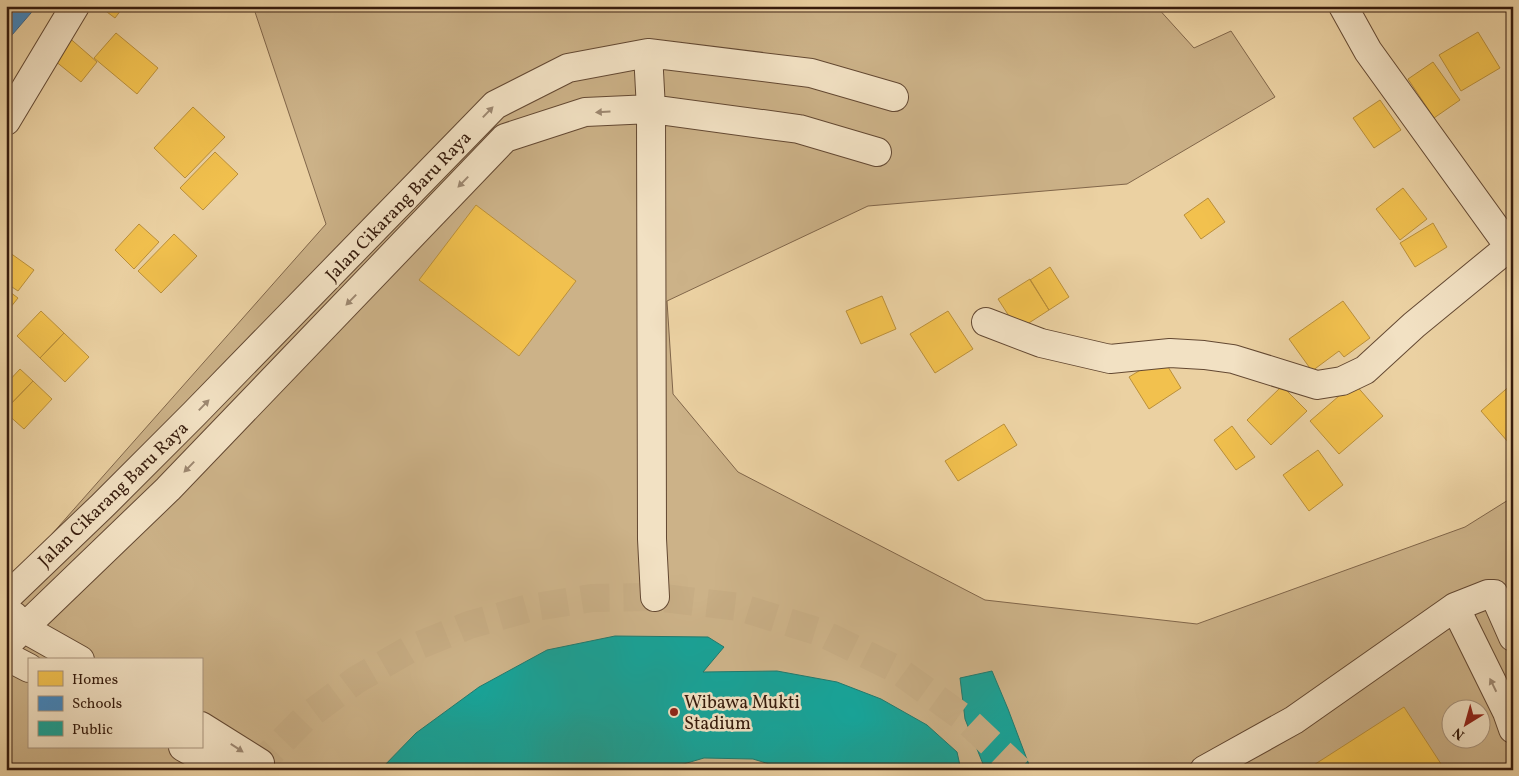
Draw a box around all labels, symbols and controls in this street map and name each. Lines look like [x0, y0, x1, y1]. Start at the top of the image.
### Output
one-way arrow [482, 107, 494, 119]
one-way arrow [595, 108, 611, 116]
street label: Jalan Cikarang Baru Raya [320, 126, 478, 288]
one-way arrow [457, 176, 469, 188]
one-way arrow [345, 293, 357, 305]
one-way arrow [198, 399, 210, 411]
street label: Jalan Cikarang Baru Raya [33, 416, 195, 574]
one-way arrow [183, 461, 195, 473]
legend [28, 658, 202, 748]
text: Homes [72, 670, 118, 691]
one-way arrow [1489, 678, 1497, 692]
place label: Wibawa Mukti Stadium [684, 691, 800, 737]
text: Schools [72, 694, 122, 715]
north arrow [1442, 698, 1492, 748]
marker: Wibawa Mukti Stadium [668, 706, 680, 718]
text: Public [72, 720, 113, 741]
text: N [1449, 723, 1469, 744]
one-way arrow [230, 743, 243, 752]

